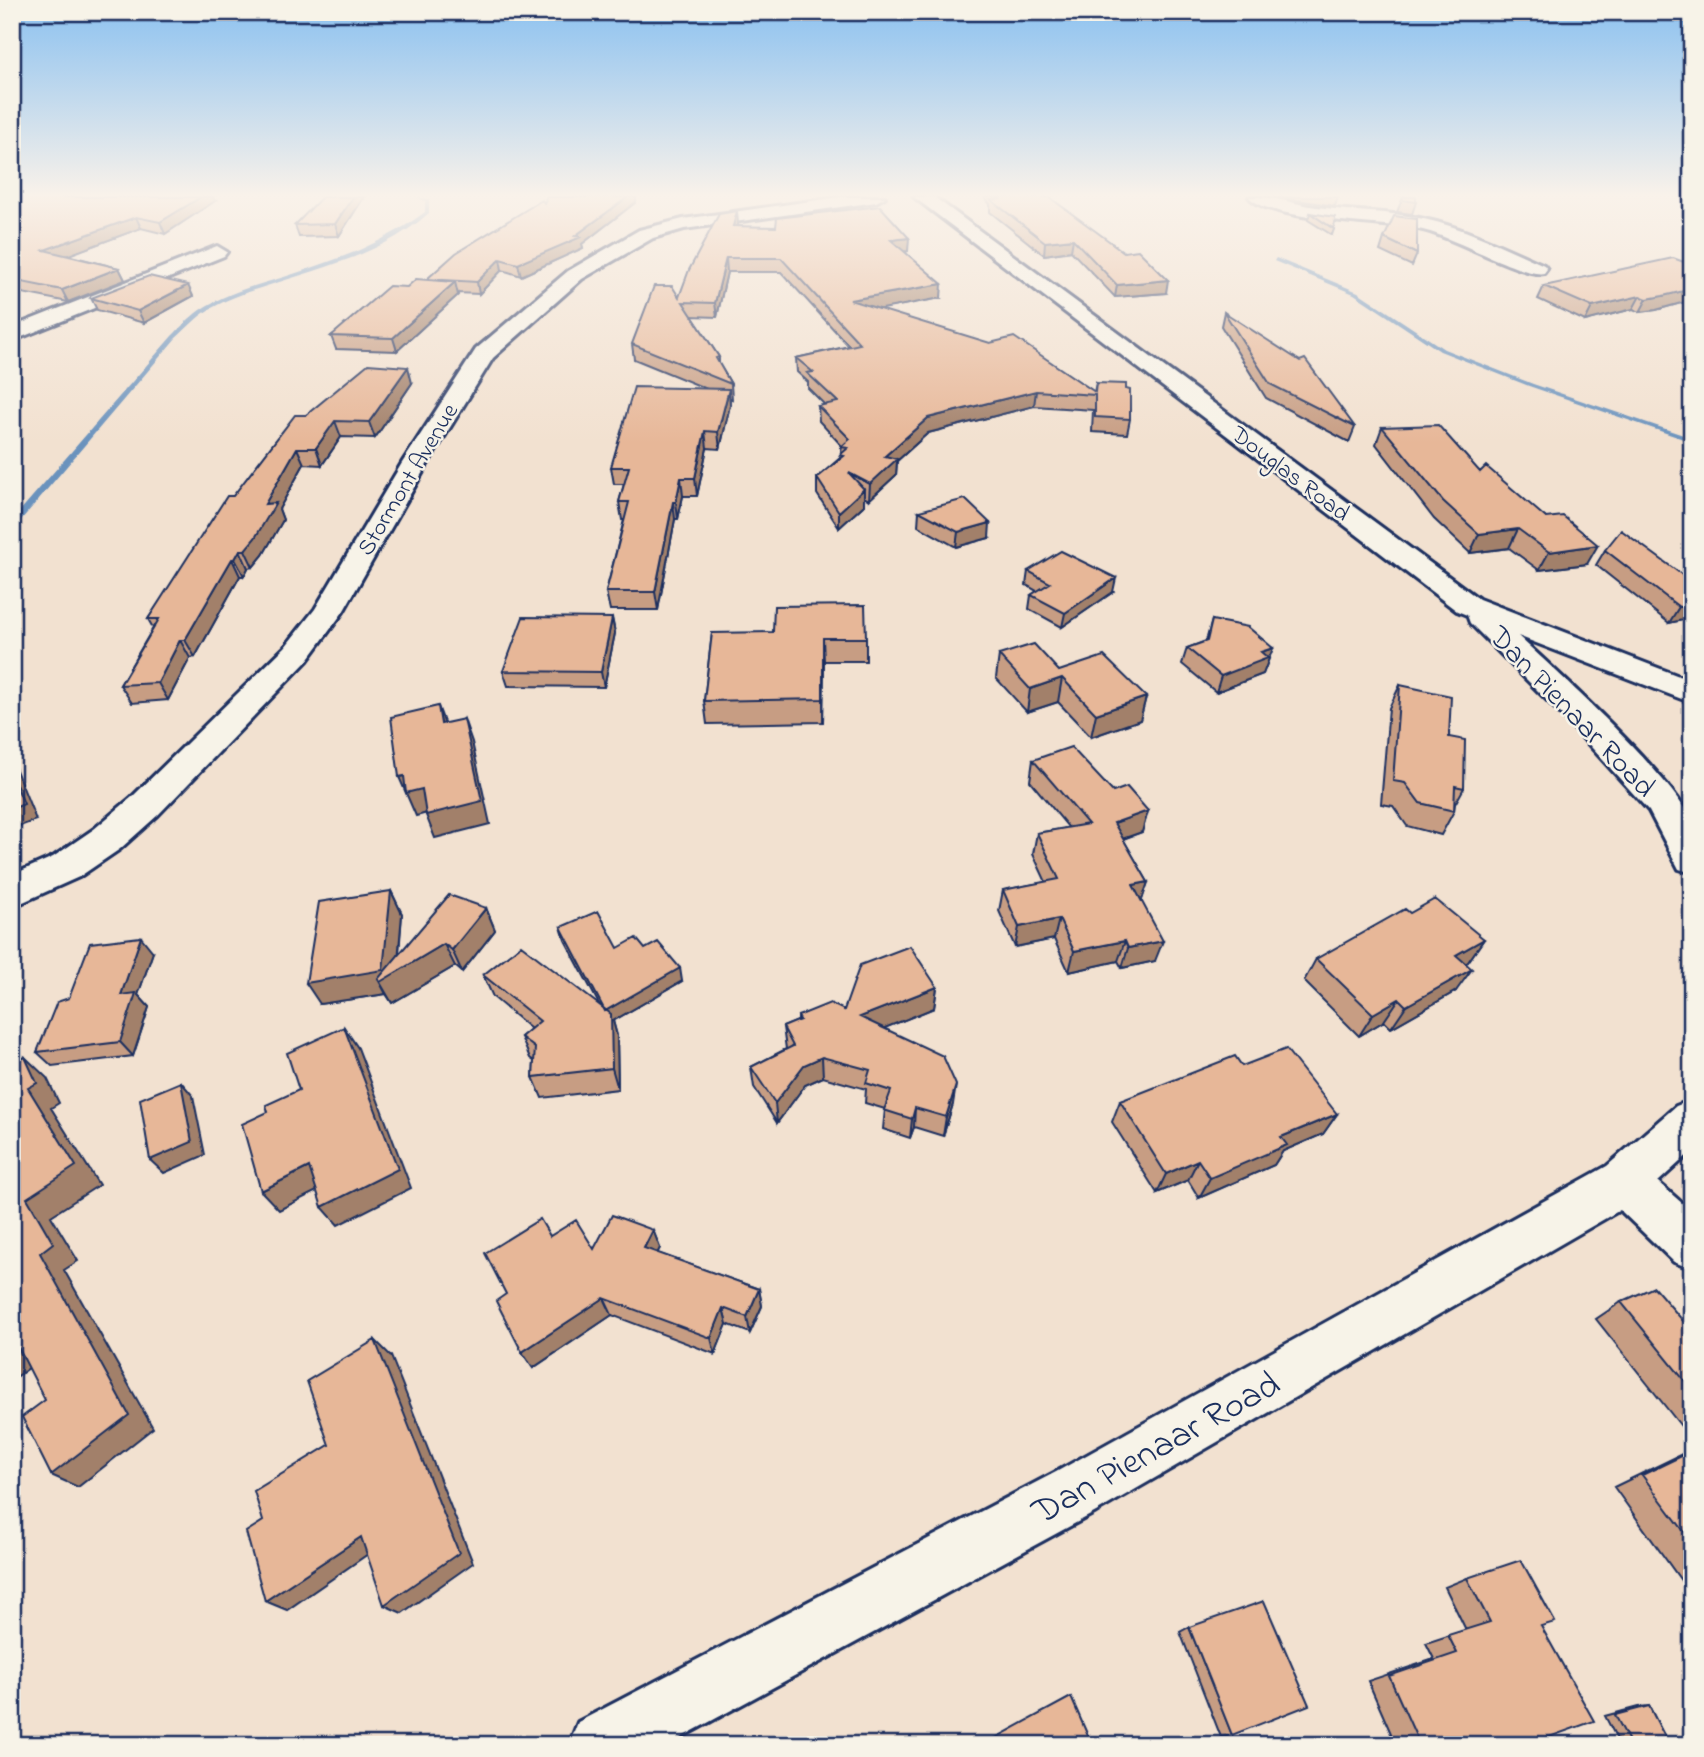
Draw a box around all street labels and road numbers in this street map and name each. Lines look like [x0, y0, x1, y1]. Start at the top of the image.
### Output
street label: Stormont Avenue [350, 397, 469, 563]
street label: Douglas Road [1222, 418, 1357, 532]
street label: Dan Pienaar Road [1476, 616, 1665, 809]
street label: Dan Pienaar Road [1022, 1359, 1291, 1541]

